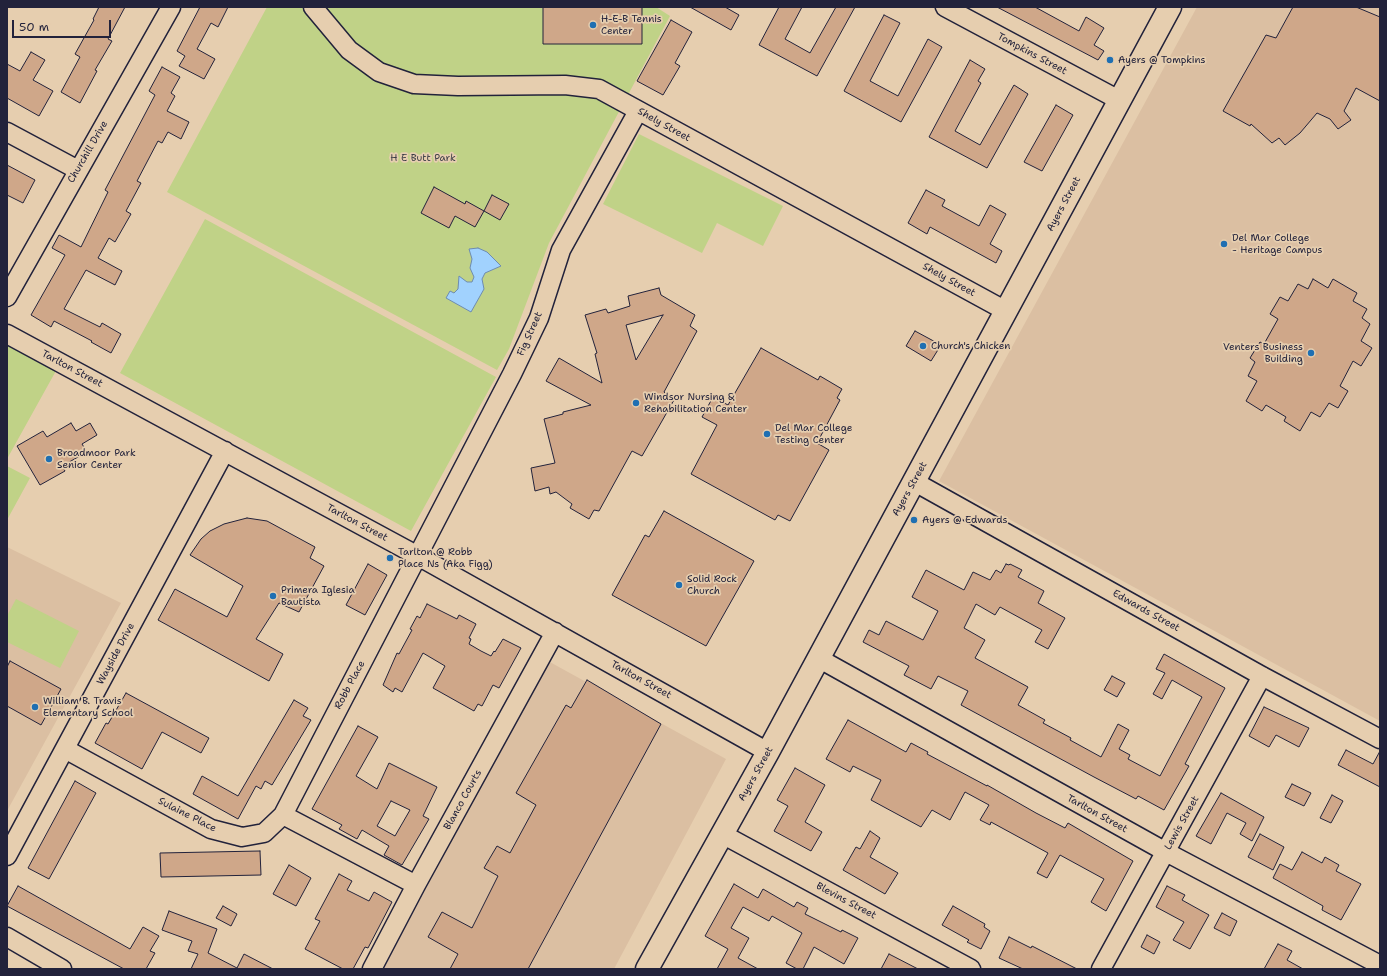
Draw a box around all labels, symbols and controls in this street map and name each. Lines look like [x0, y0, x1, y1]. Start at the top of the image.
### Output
scale bar [14, 12, 113, 38]
place label: H-E-B Tennis Center [601, 13, 662, 36]
text: 50 m [19, 19, 49, 35]
marker: H-E-B Tennis Center [588, 20, 598, 30]
street label: Tompkins Street [995, 31, 1069, 77]
place label: Ayers @ Tompkins [1118, 54, 1206, 66]
marker: Ayers @ Tompkins [1105, 55, 1115, 65]
street label: Shely Street [635, 106, 693, 144]
street label: Churchill Drive [65, 119, 111, 185]
park label: H E Butt Park [390, 152, 456, 164]
street label: Ayers Street [1045, 174, 1083, 234]
place label: Del Mar College - Heritage Campus [1232, 232, 1322, 256]
marker: Del Mar College - Heritage Campus [1219, 239, 1229, 249]
street label: Shely Street [920, 261, 978, 299]
street label: Fig Street [515, 310, 545, 358]
place label: Church's Chicken [931, 340, 1010, 352]
marker: Church's Chicken [918, 341, 928, 351]
place label: Venters Business Building [1223, 341, 1303, 364]
street label: Tarlton Street [39, 348, 105, 390]
marker: Venters Business Building [1306, 348, 1316, 358]
place label: Windsor Nursing & Rehabilitation Center [644, 391, 747, 414]
marker: Windsor Nursing & Rehabilitation Center [631, 398, 641, 408]
place label: Del Mar College Testing Center [775, 422, 852, 446]
marker: Del Mar College Testing Center [762, 429, 772, 439]
place label: Broadmoor Park Senior Center [57, 447, 136, 470]
marker: Broadmoor Park Senior Center [44, 454, 54, 464]
street label: Ayers Street [890, 460, 930, 518]
street label: Tarlton Street [324, 502, 390, 544]
place label: Ayers @ Edwards [922, 514, 1007, 526]
marker: Ayers @ Edwards [909, 515, 919, 525]
place label: Tarlton @ Robb Place Ns (Aka Figg) [398, 546, 493, 570]
marker: Tarlton @ Robb Place Ns (Aka Figg) [385, 553, 395, 563]
place label: Solid Rock Church [687, 573, 737, 596]
marker: Solid Rock Church [674, 580, 684, 590]
place label: Primera Iglesia Bautista [281, 584, 355, 608]
street label: Edwards Street [1110, 588, 1182, 634]
marker: Primera Iglesia Bautista [268, 591, 278, 601]
street label: Wayside Drive [95, 621, 137, 687]
street label: Tarlton Street [609, 658, 673, 702]
street label: Robb Place [332, 659, 368, 711]
place label: William B. Travis Elementary School [43, 695, 133, 718]
marker: William B. Travis Elementary School [30, 702, 40, 712]
street label: Ayers Street [736, 745, 776, 803]
street label: Blanco Courts [441, 768, 485, 832]
street label: Tarlton Street [1065, 792, 1129, 836]
street label: Lewis Street [1162, 794, 1202, 852]
street label: Sulaine Place [156, 795, 218, 835]
street label: Blevins Street [814, 880, 878, 922]

